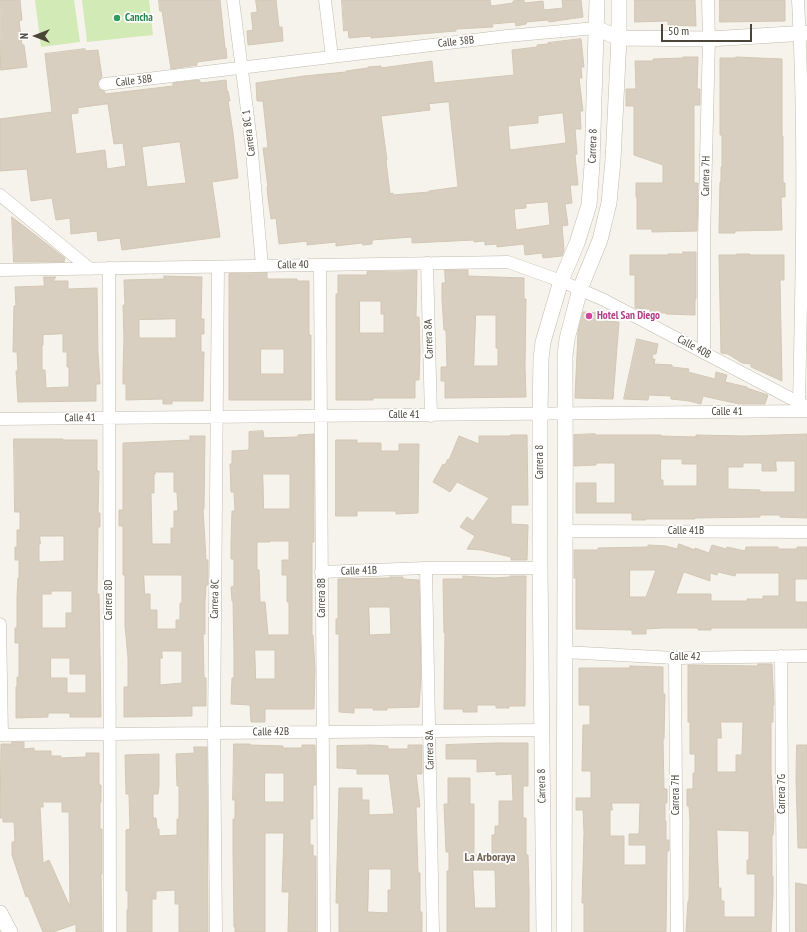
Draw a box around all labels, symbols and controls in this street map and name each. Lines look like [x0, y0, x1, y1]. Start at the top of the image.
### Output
place label: Cancha [125, 11, 153, 25]
marker: Cancha [112, 13, 122, 23]
north arrow [16, 16, 56, 56]
scale bar [663, 16, 754, 42]
text: 50 m [668, 23, 689, 38]
text: N [17, 33, 31, 39]
street label: Calle 38B [437, 34, 475, 50]
street label: Calle 38B [115, 72, 153, 90]
street label: Carrera 8C 1 [240, 109, 258, 157]
street label: Carrera 8 [586, 128, 600, 164]
street label: Carrera 7H [699, 156, 713, 196]
street label: Calle 40 [277, 258, 309, 272]
place label: Hotel San Diego [597, 309, 660, 323]
marker: Hotel San Diego [584, 311, 594, 321]
street label: Carrera 8A [422, 319, 436, 359]
street label: Calle 40B [675, 333, 713, 361]
street label: Calle 41 [711, 405, 743, 419]
street label: Calle 41 [388, 408, 420, 422]
street label: Calle 41 [64, 411, 96, 425]
street label: Carrera 8 [533, 445, 547, 479]
street label: Calle 41B [668, 524, 704, 538]
street label: Calle 41B [341, 564, 377, 578]
street label: Carrera 8B [315, 578, 329, 618]
street label: Carrera 8C [208, 579, 222, 619]
street label: Carrera 8D [102, 580, 116, 620]
street label: Calle 42 [669, 650, 701, 664]
street label: Calle 42B [253, 725, 289, 739]
street label: Carrera 8A [423, 730, 437, 770]
street label: Carrera 8 [535, 769, 549, 803]
street label: Carrera 7G [775, 774, 789, 814]
street label: Carrera 7H [669, 775, 683, 815]
district label: La Arboraya [465, 851, 515, 865]

